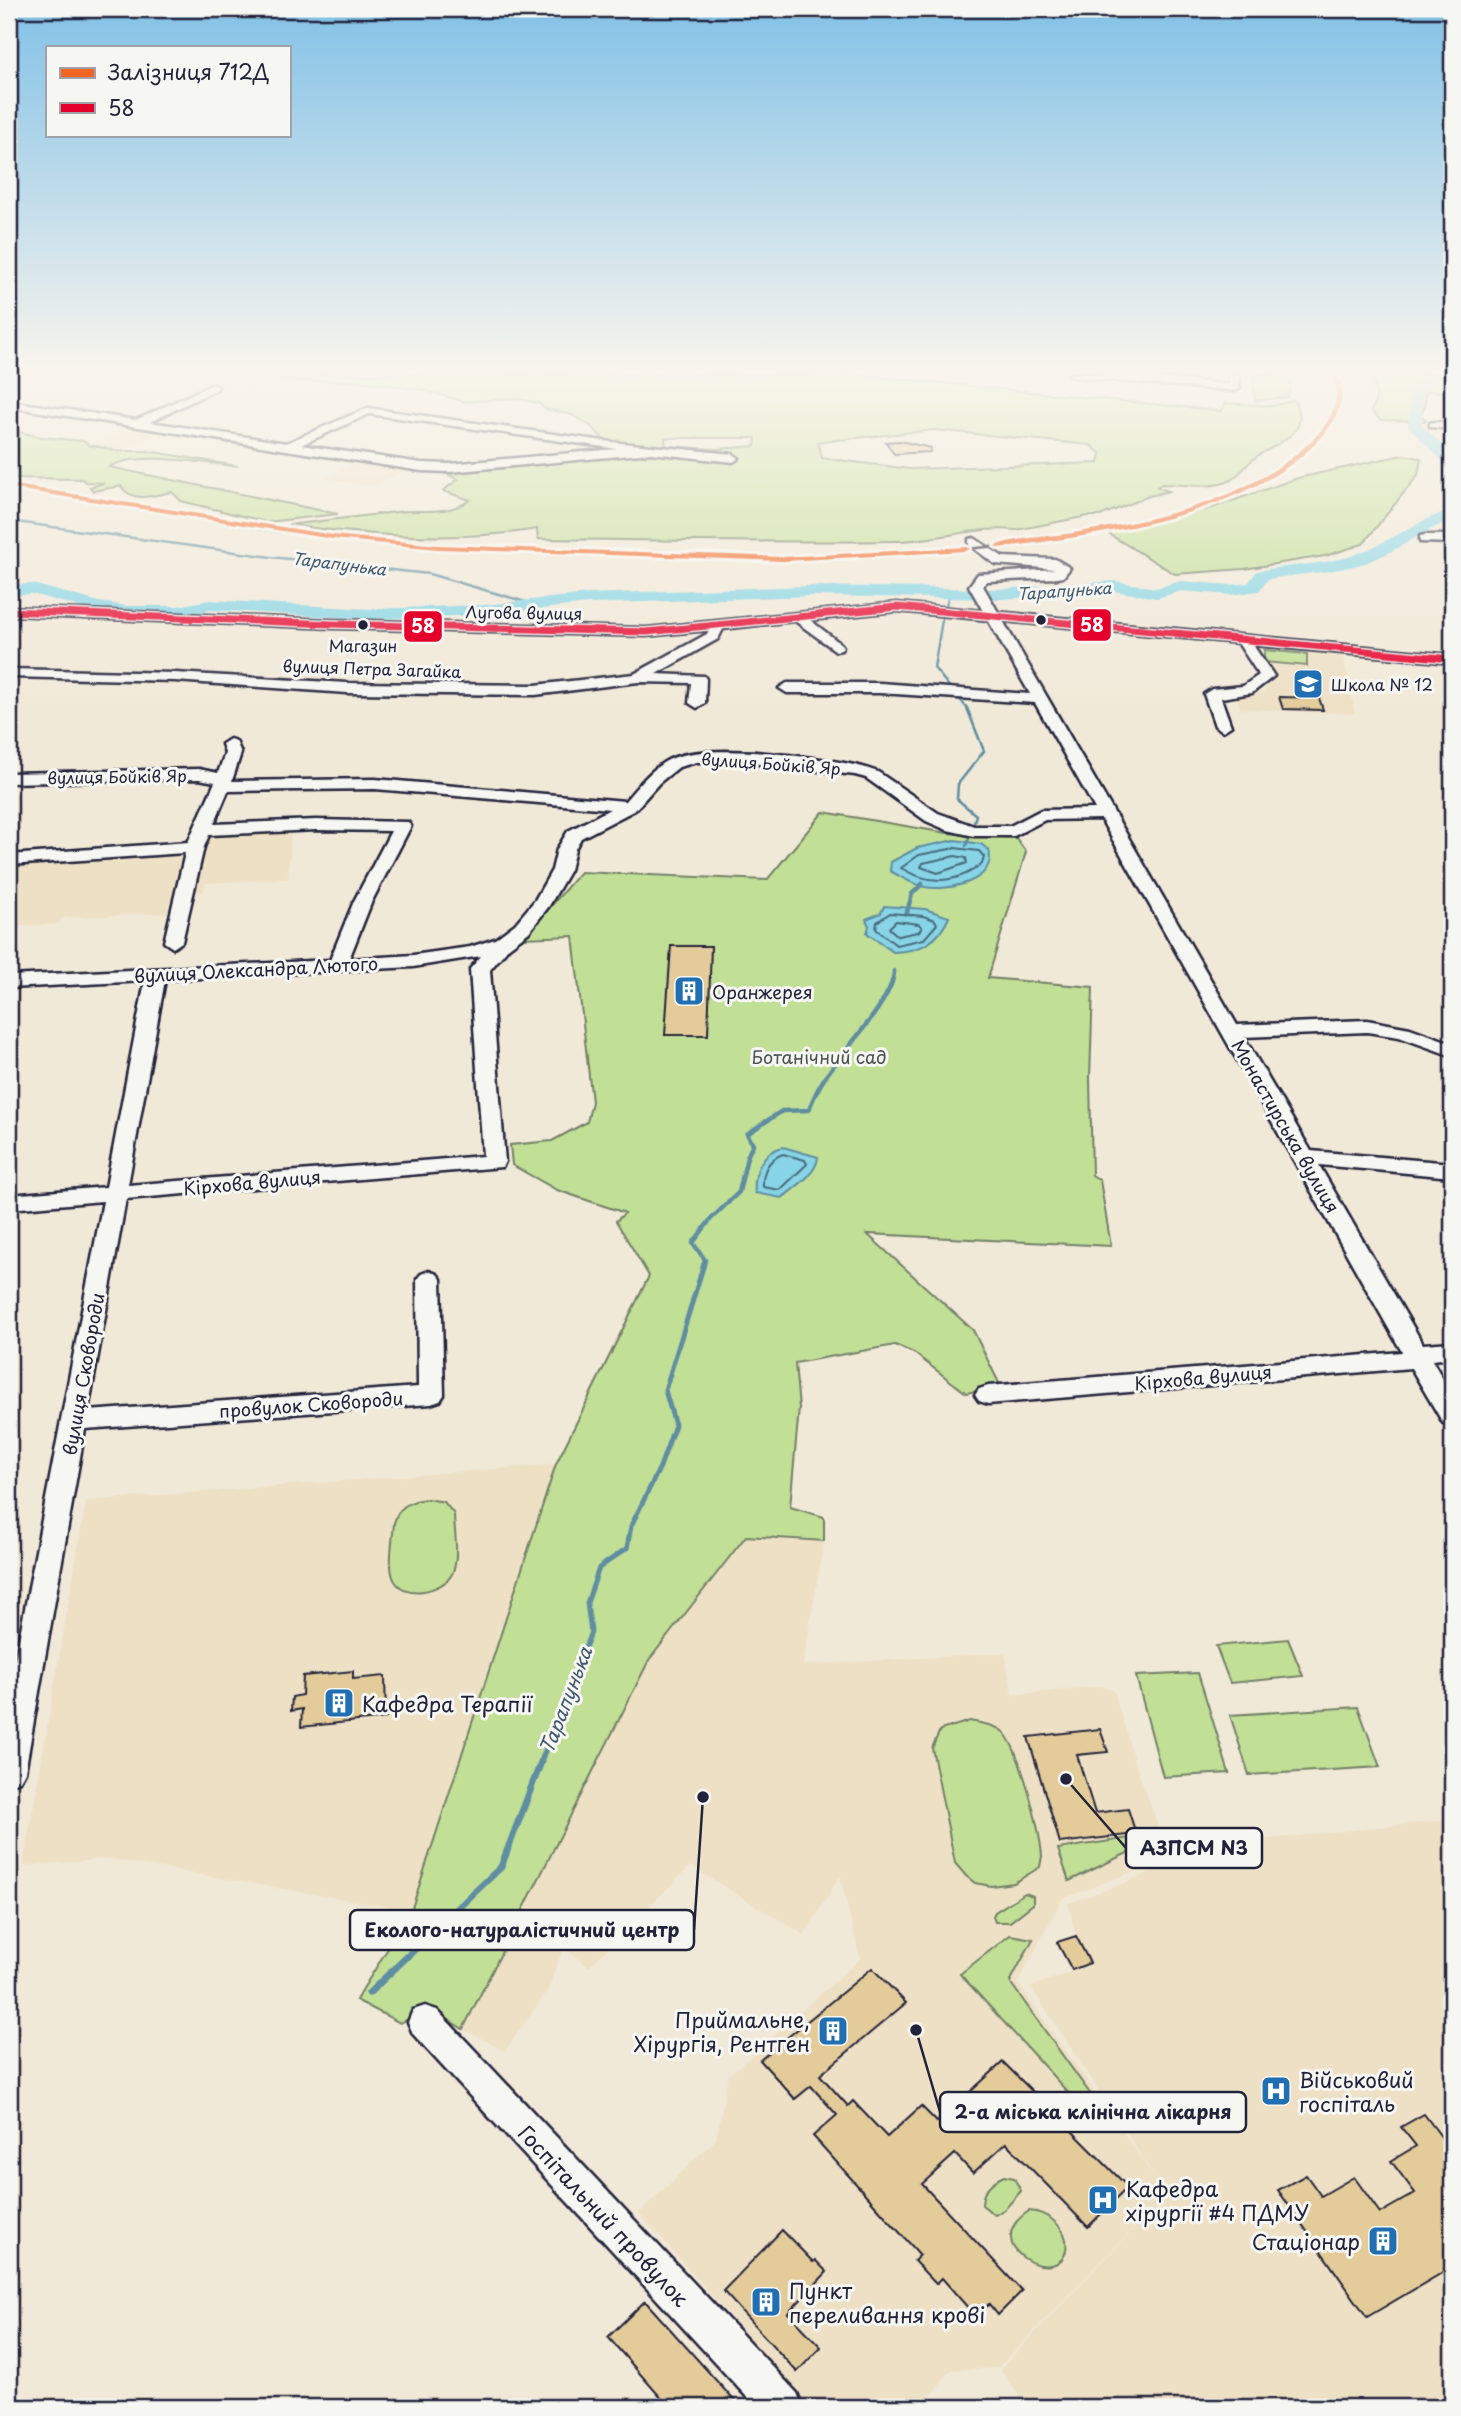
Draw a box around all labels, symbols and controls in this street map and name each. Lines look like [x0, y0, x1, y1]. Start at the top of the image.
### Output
legend [46, 46, 290, 136]
text: Залізниця 712Д [107, 55, 270, 87]
text: 58 [108, 91, 135, 123]
water label: Тарапунька [291, 545, 388, 581]
water label: Тарапунька [1016, 575, 1113, 605]
street label: Лугова вулиця [465, 599, 583, 625]
line badge: 58 [1072, 608, 1112, 642]
line badge: 58 [403, 610, 443, 643]
text: 58 [1080, 610, 1104, 638]
text: 58 [411, 611, 435, 639]
unlabelled marker [1034, 613, 1048, 627]
marker: Магазин [356, 618, 370, 632]
place label: Магазин [329, 633, 397, 657]
street label: вулиця Петра Загайка [282, 653, 462, 683]
school or university icon: Школа № 12 [1291, 667, 1325, 701]
place label: Школа № 12 [1331, 672, 1433, 696]
street label: вулиця Бойків Яр [701, 746, 841, 780]
street label: вулиця Бойків Яр [47, 763, 187, 789]
street label: вулиця Олександра Лютого [133, 949, 379, 989]
building icon: Оранжерея [672, 974, 706, 1008]
place label: Оранжерея [712, 978, 813, 1005]
street label: Монастирська вулиця [1225, 1034, 1347, 1218]
park label: Ботанічний сад [751, 1043, 887, 1070]
street label: Кірхова вулиця [182, 1163, 322, 1201]
street label: вулиця Сковороди [55, 1291, 111, 1457]
street label: Кірхова вулиця [1133, 1358, 1273, 1396]
street label: провулок Сковороди [218, 1384, 404, 1424]
water label: Тарапунька [532, 1641, 599, 1757]
building icon: Кафедра Терапії [322, 1686, 356, 1720]
place label: Кафедра Терапії [362, 1687, 534, 1719]
callout: АЗПСМ N3 [1126, 1828, 1262, 1868]
text: АЗПСМ N3 [1140, 1833, 1248, 1861]
callout: Еколого-натуралістичний центр [350, 1910, 694, 1950]
text: Еколого-натуралістичний центр [364, 1915, 680, 1943]
place label: Приймальне, Хірургія, Рентген [634, 2003, 810, 2059]
building icon: Приймальне, Хірургія, Рентген [816, 2014, 850, 2048]
place label: Військовий госпіталь [1299, 2063, 1414, 2119]
hospital icon: Військовий госпіталь [1259, 2074, 1293, 2108]
callout: 2-а міська клінічна лікарня [940, 2092, 1246, 2132]
text: 2-а міська клінічна лікарня [954, 2097, 1232, 2125]
street label: Госпітальний провулок [511, 2117, 697, 2313]
place label: Кафедра хірургії #4 ПДМУ [1126, 2172, 1309, 2228]
hospital icon: Кафедра хірургії #4 ПДМУ [1086, 2183, 1120, 2217]
building icon: Стаціонар [1366, 2224, 1400, 2258]
place label: Стаціонар [1252, 2225, 1360, 2257]
place label: Пункт переливання крові [789, 2274, 985, 2330]
building icon: Пункт переливання крові [749, 2285, 783, 2319]

